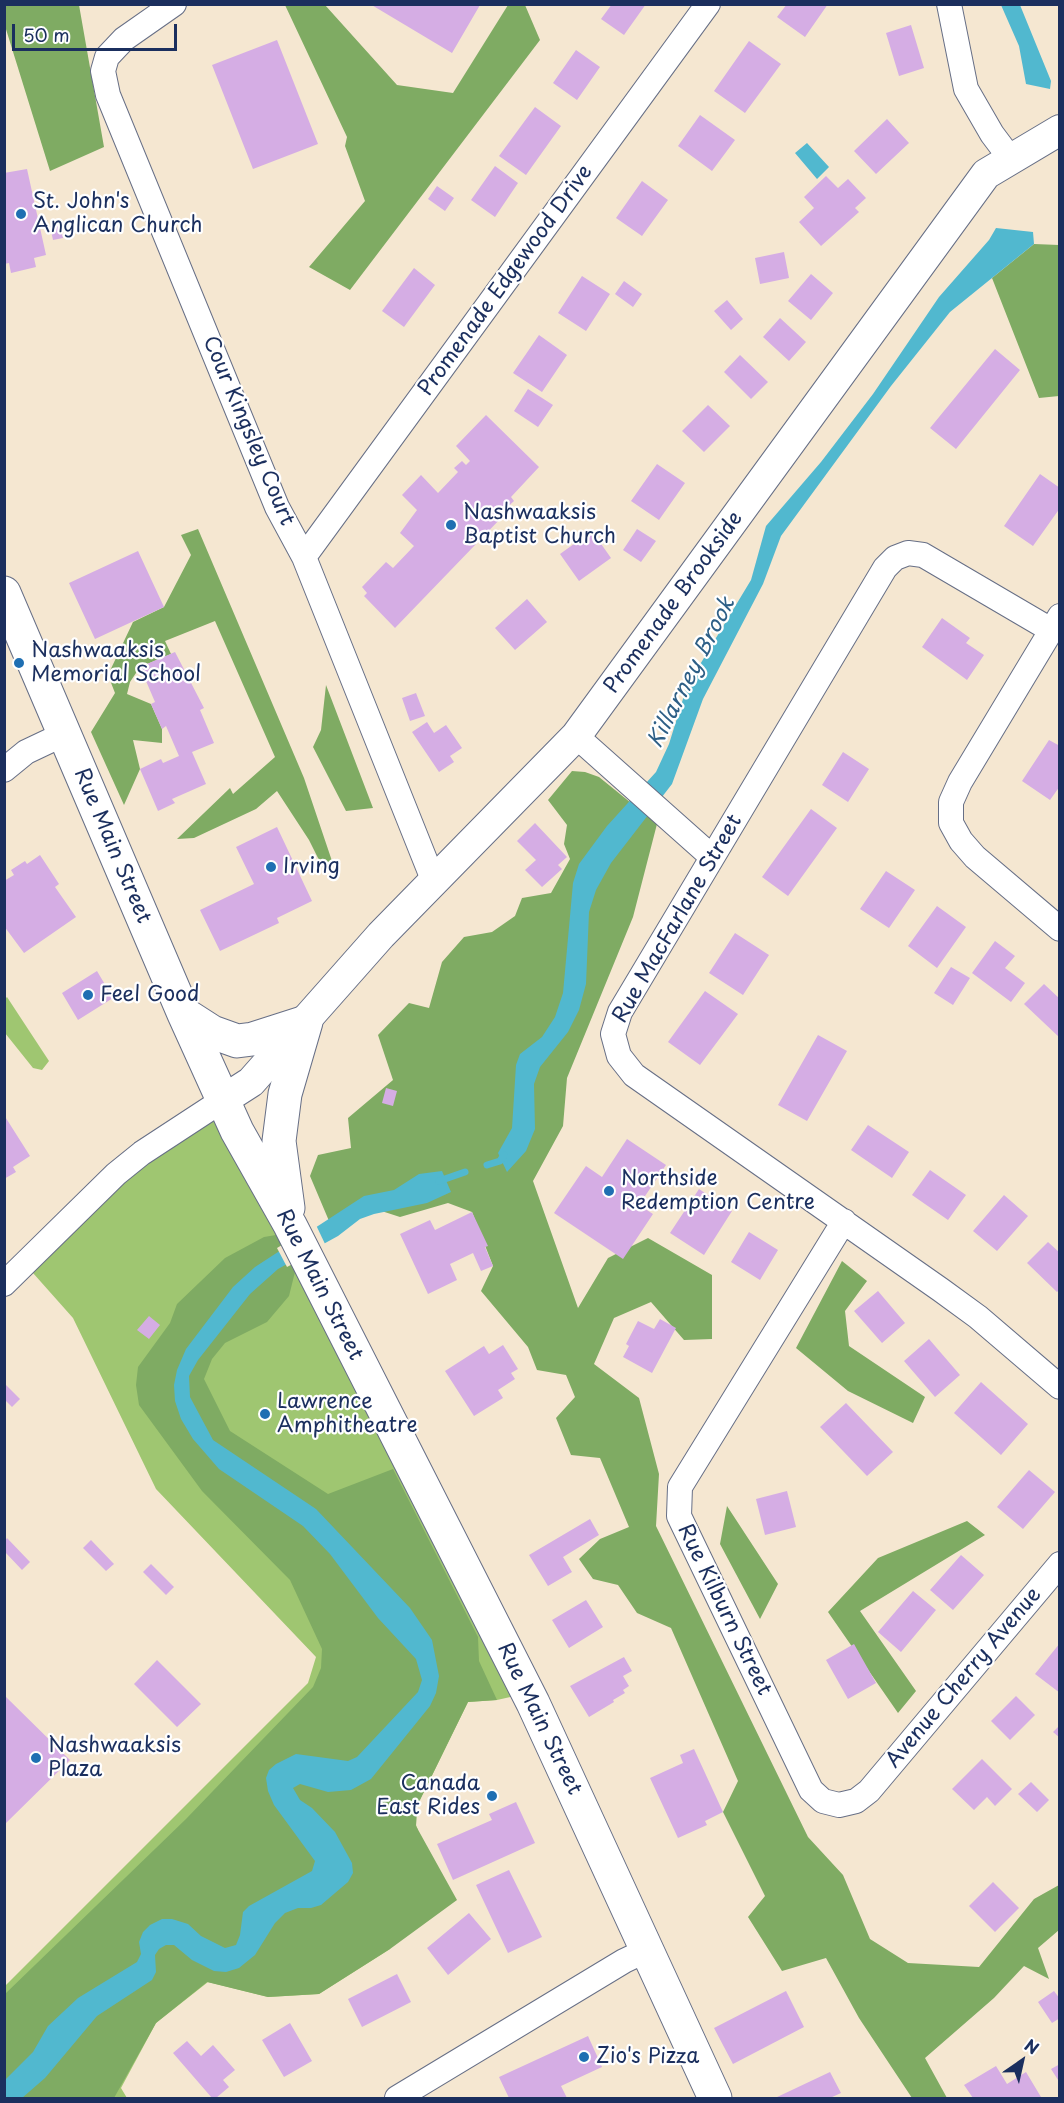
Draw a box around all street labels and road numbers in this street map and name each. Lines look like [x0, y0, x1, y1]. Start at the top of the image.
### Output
street label: Promenade Edgewood Drive [414, 160, 598, 402]
street label: Cour Kingsley Court [197, 332, 299, 530]
street label: Promenade Brookside [599, 507, 749, 699]
street label: Rue Main Street [68, 765, 156, 927]
street label: Rue MacFarlane Street [608, 810, 748, 1028]
street label: Rue Main Street [270, 1205, 368, 1365]
street label: Rue Kilburn Street [672, 1520, 776, 1700]
street label: Avenue Cherry Avenue [881, 1583, 1047, 1773]
street label: Rue Main Street [491, 1639, 587, 1799]

